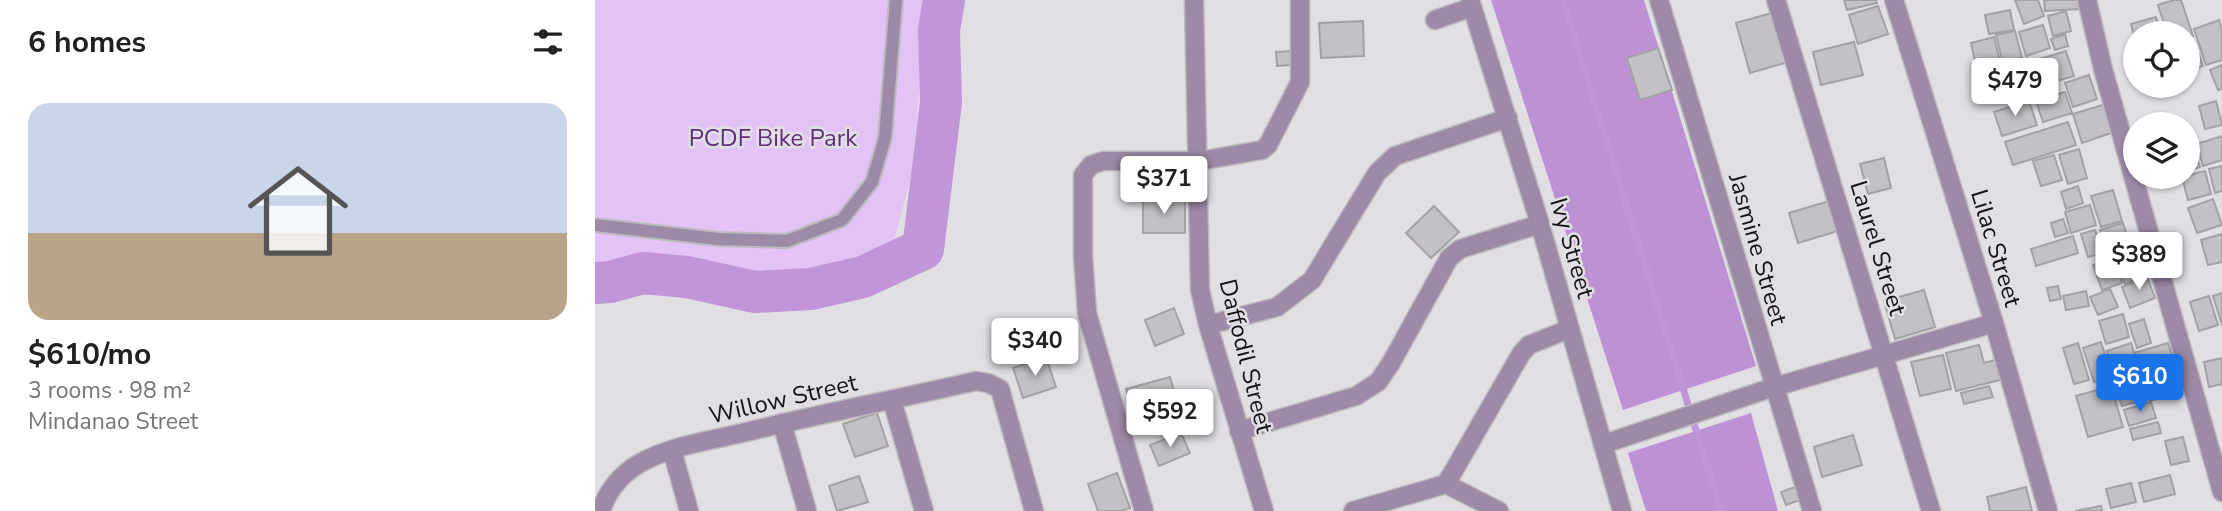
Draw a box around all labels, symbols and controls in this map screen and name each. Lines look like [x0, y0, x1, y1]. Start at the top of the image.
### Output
map controls [2123, 21, 2200, 189]
button: locate [2123, 21, 2200, 98]
text: 6 homes [28, 22, 146, 63]
icon: filters [529, 23, 567, 61]
pin: $479 [1974, 58, 2056, 118]
text: $479 [1987, 65, 2043, 96]
button: layers [2123, 112, 2200, 189]
park label: PCDF Bike Park [689, 122, 858, 154]
icon: home [235, 148, 361, 274]
pin: $371 [1123, 156, 1205, 216]
text: $371 [1136, 163, 1192, 194]
street label: Jasmine Street [1721, 169, 1795, 329]
street label: Laurel Street [1842, 177, 1914, 320]
street label: Lilac Street [1963, 185, 2029, 311]
street label: Ivy Street [1542, 194, 1602, 302]
pin: $389 [2098, 232, 2180, 292]
text: $389 [2111, 239, 2167, 270]
street label: Daffodil Street [1211, 276, 1281, 437]
pin: $340 [994, 318, 1076, 378]
text: $340 [1007, 325, 1063, 356]
text: $610/mo [28, 334, 151, 375]
pin: $610 [2099, 354, 2181, 414]
text: $610 [2112, 361, 2168, 392]
street label: Willow Street [706, 366, 861, 432]
text: 3 rooms · 98 m² [28, 375, 191, 406]
pin: $592 [1129, 390, 1211, 449]
text: $592 [1142, 396, 1198, 427]
text: Mindanao Street [28, 406, 198, 437]

